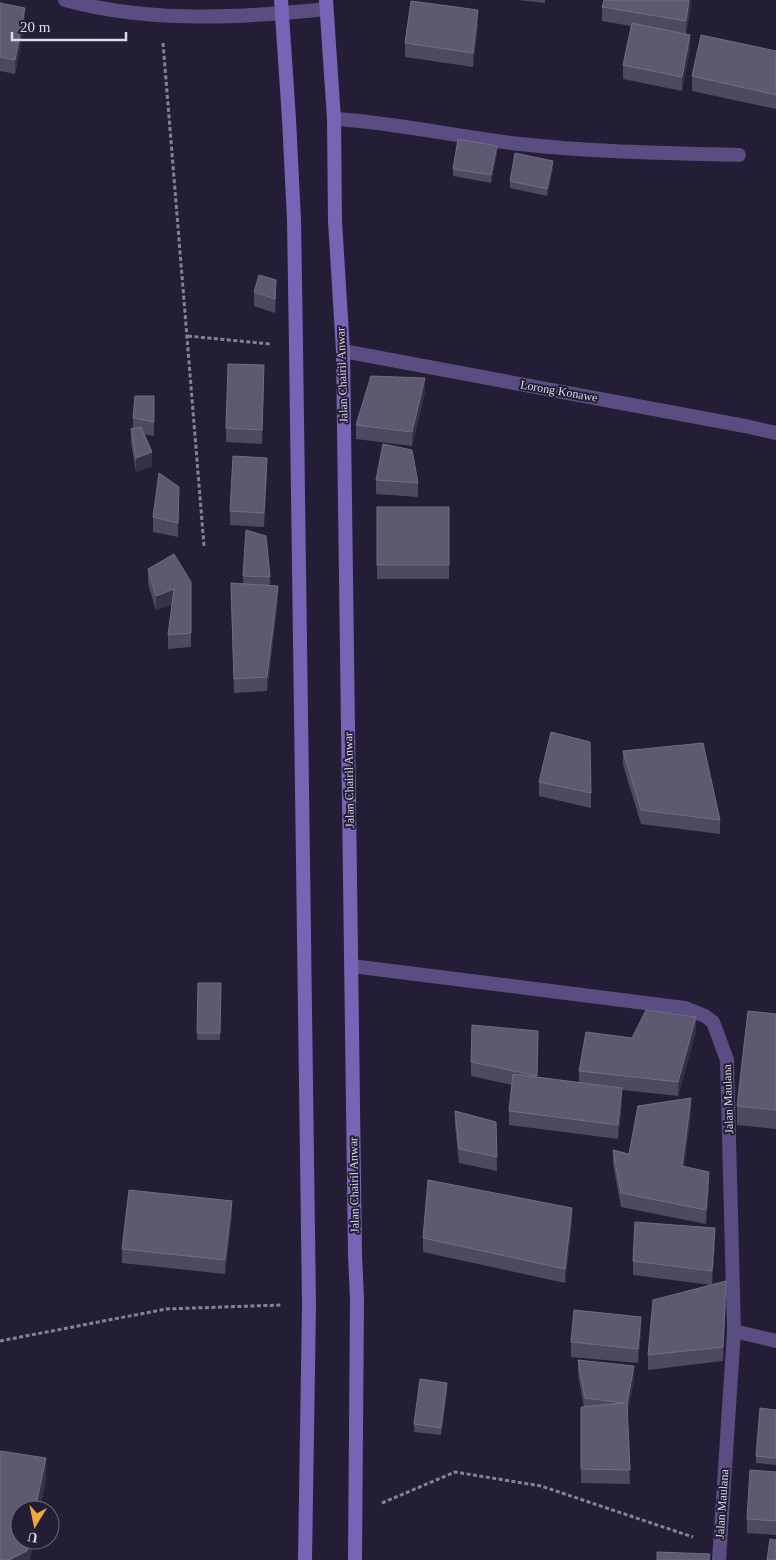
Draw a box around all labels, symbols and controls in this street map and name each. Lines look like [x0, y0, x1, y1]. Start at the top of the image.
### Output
scale bar [12, 10, 126, 42]
text: 20 m [20, 19, 51, 35]
street label: Jalan Chairil Anwar [333, 327, 351, 423]
street label: Lorong Konawe [519, 377, 599, 405]
street label: Jalan Chairil Anwar [341, 732, 357, 828]
street label: Jalan Maulana [720, 1063, 736, 1134]
street label: Jalan Chairil Anwar [346, 1137, 362, 1233]
street label: Jalan Maulana [713, 1468, 731, 1539]
north arrow [10, 1500, 60, 1550]
text: U [27, 1529, 39, 1546]

